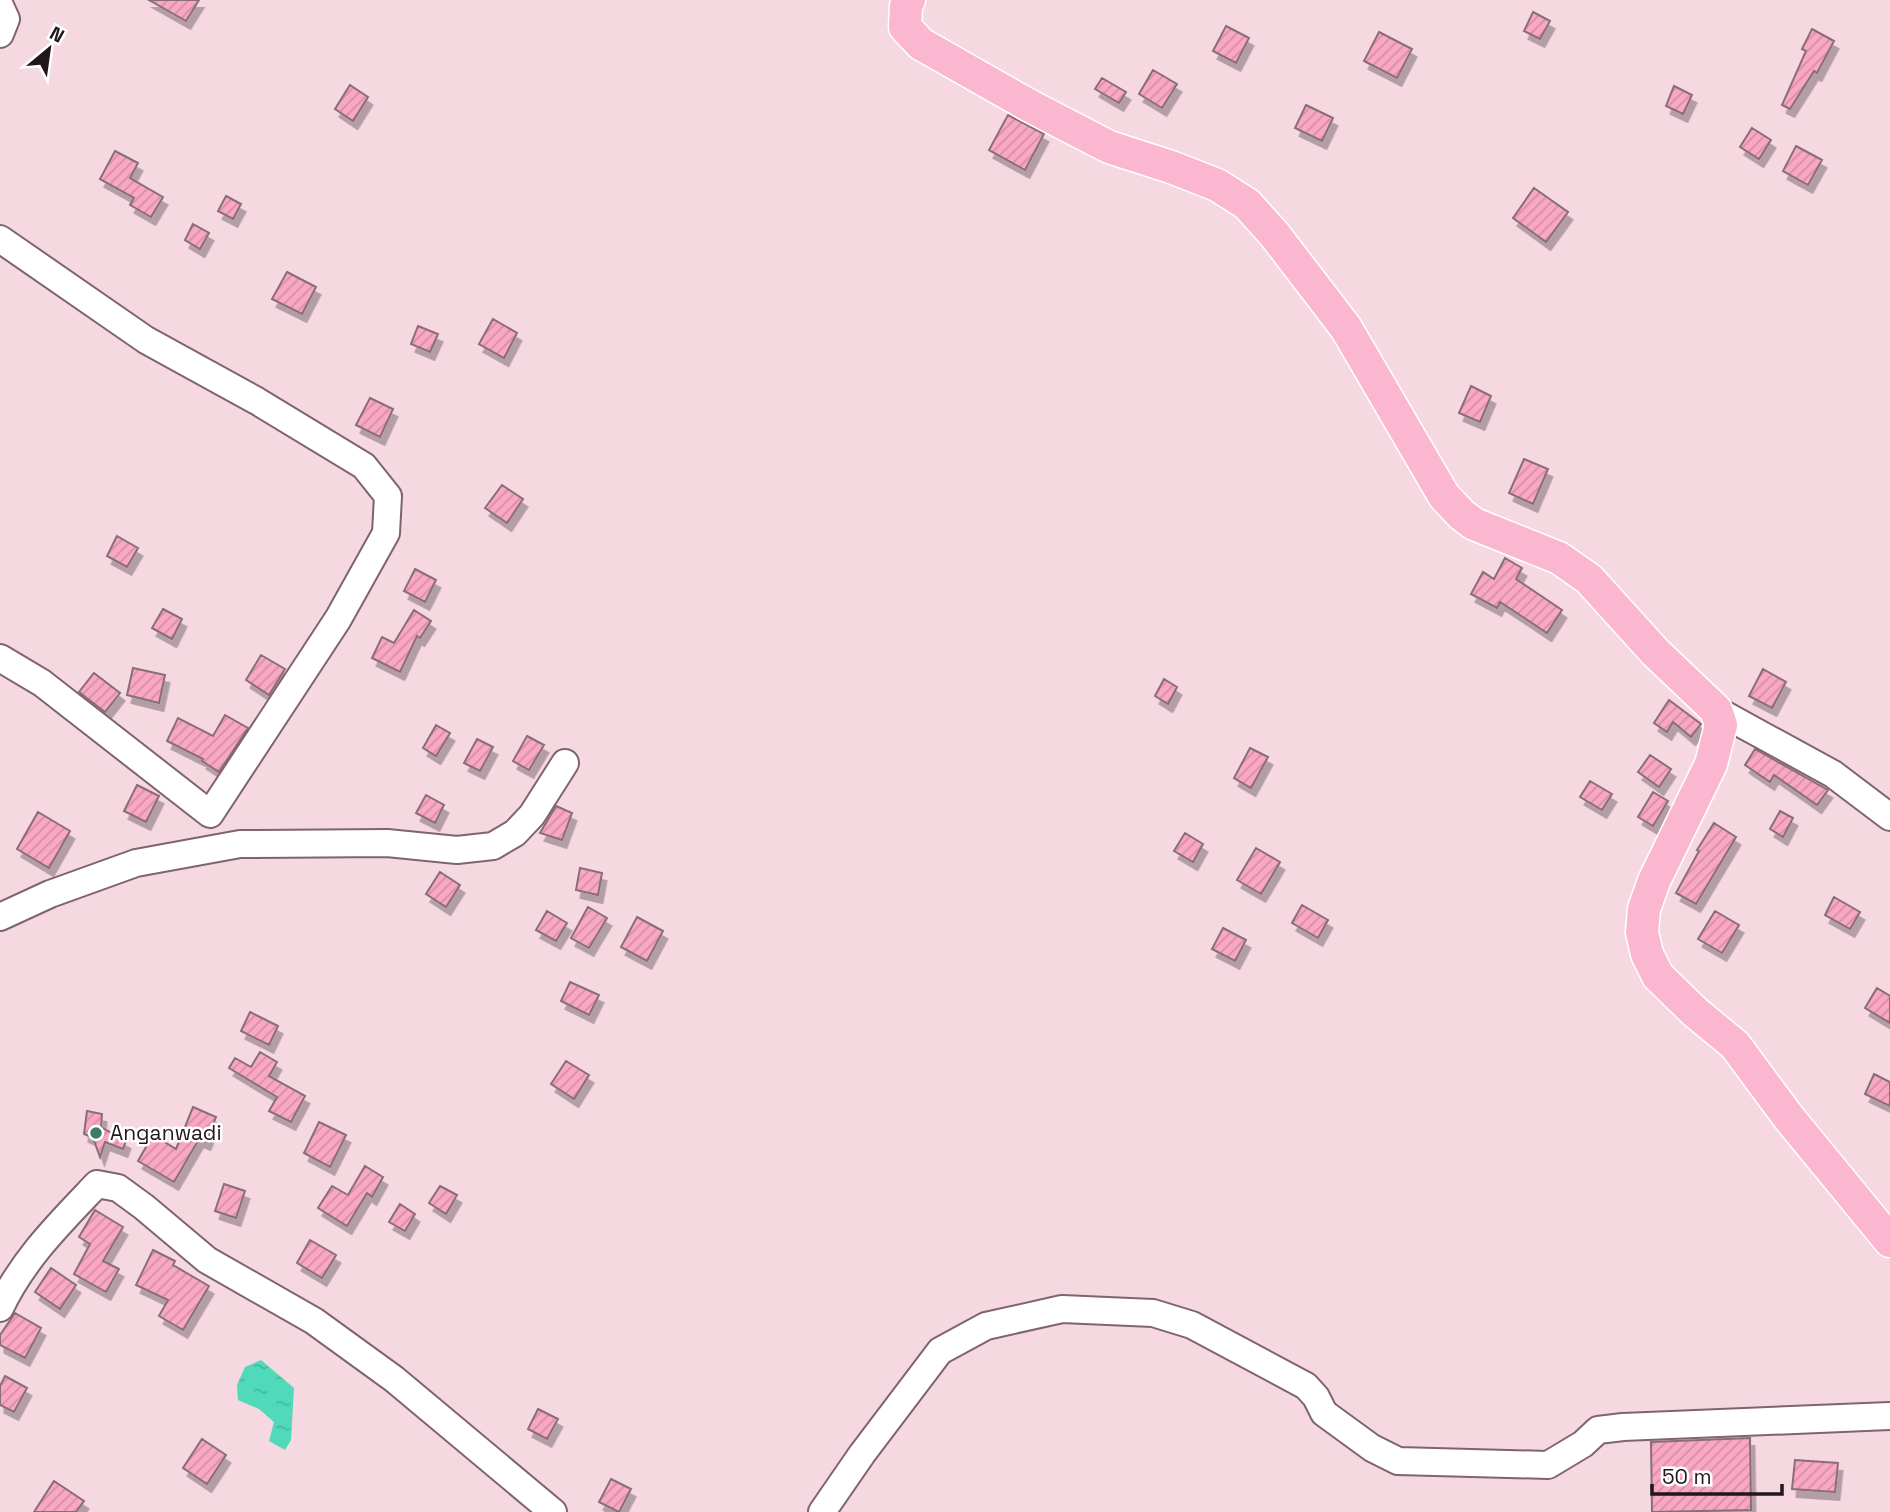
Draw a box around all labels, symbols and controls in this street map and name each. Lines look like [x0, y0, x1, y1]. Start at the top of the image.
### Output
north arrow [14, 14, 84, 84]
text: N [45, 21, 69, 49]
place label: Anganwadi [110, 1119, 222, 1146]
marker: Anganwadi [88, 1125, 104, 1141]
scale bar [1652, 1452, 1782, 1496]
text: 50 m [1662, 1463, 1712, 1490]

